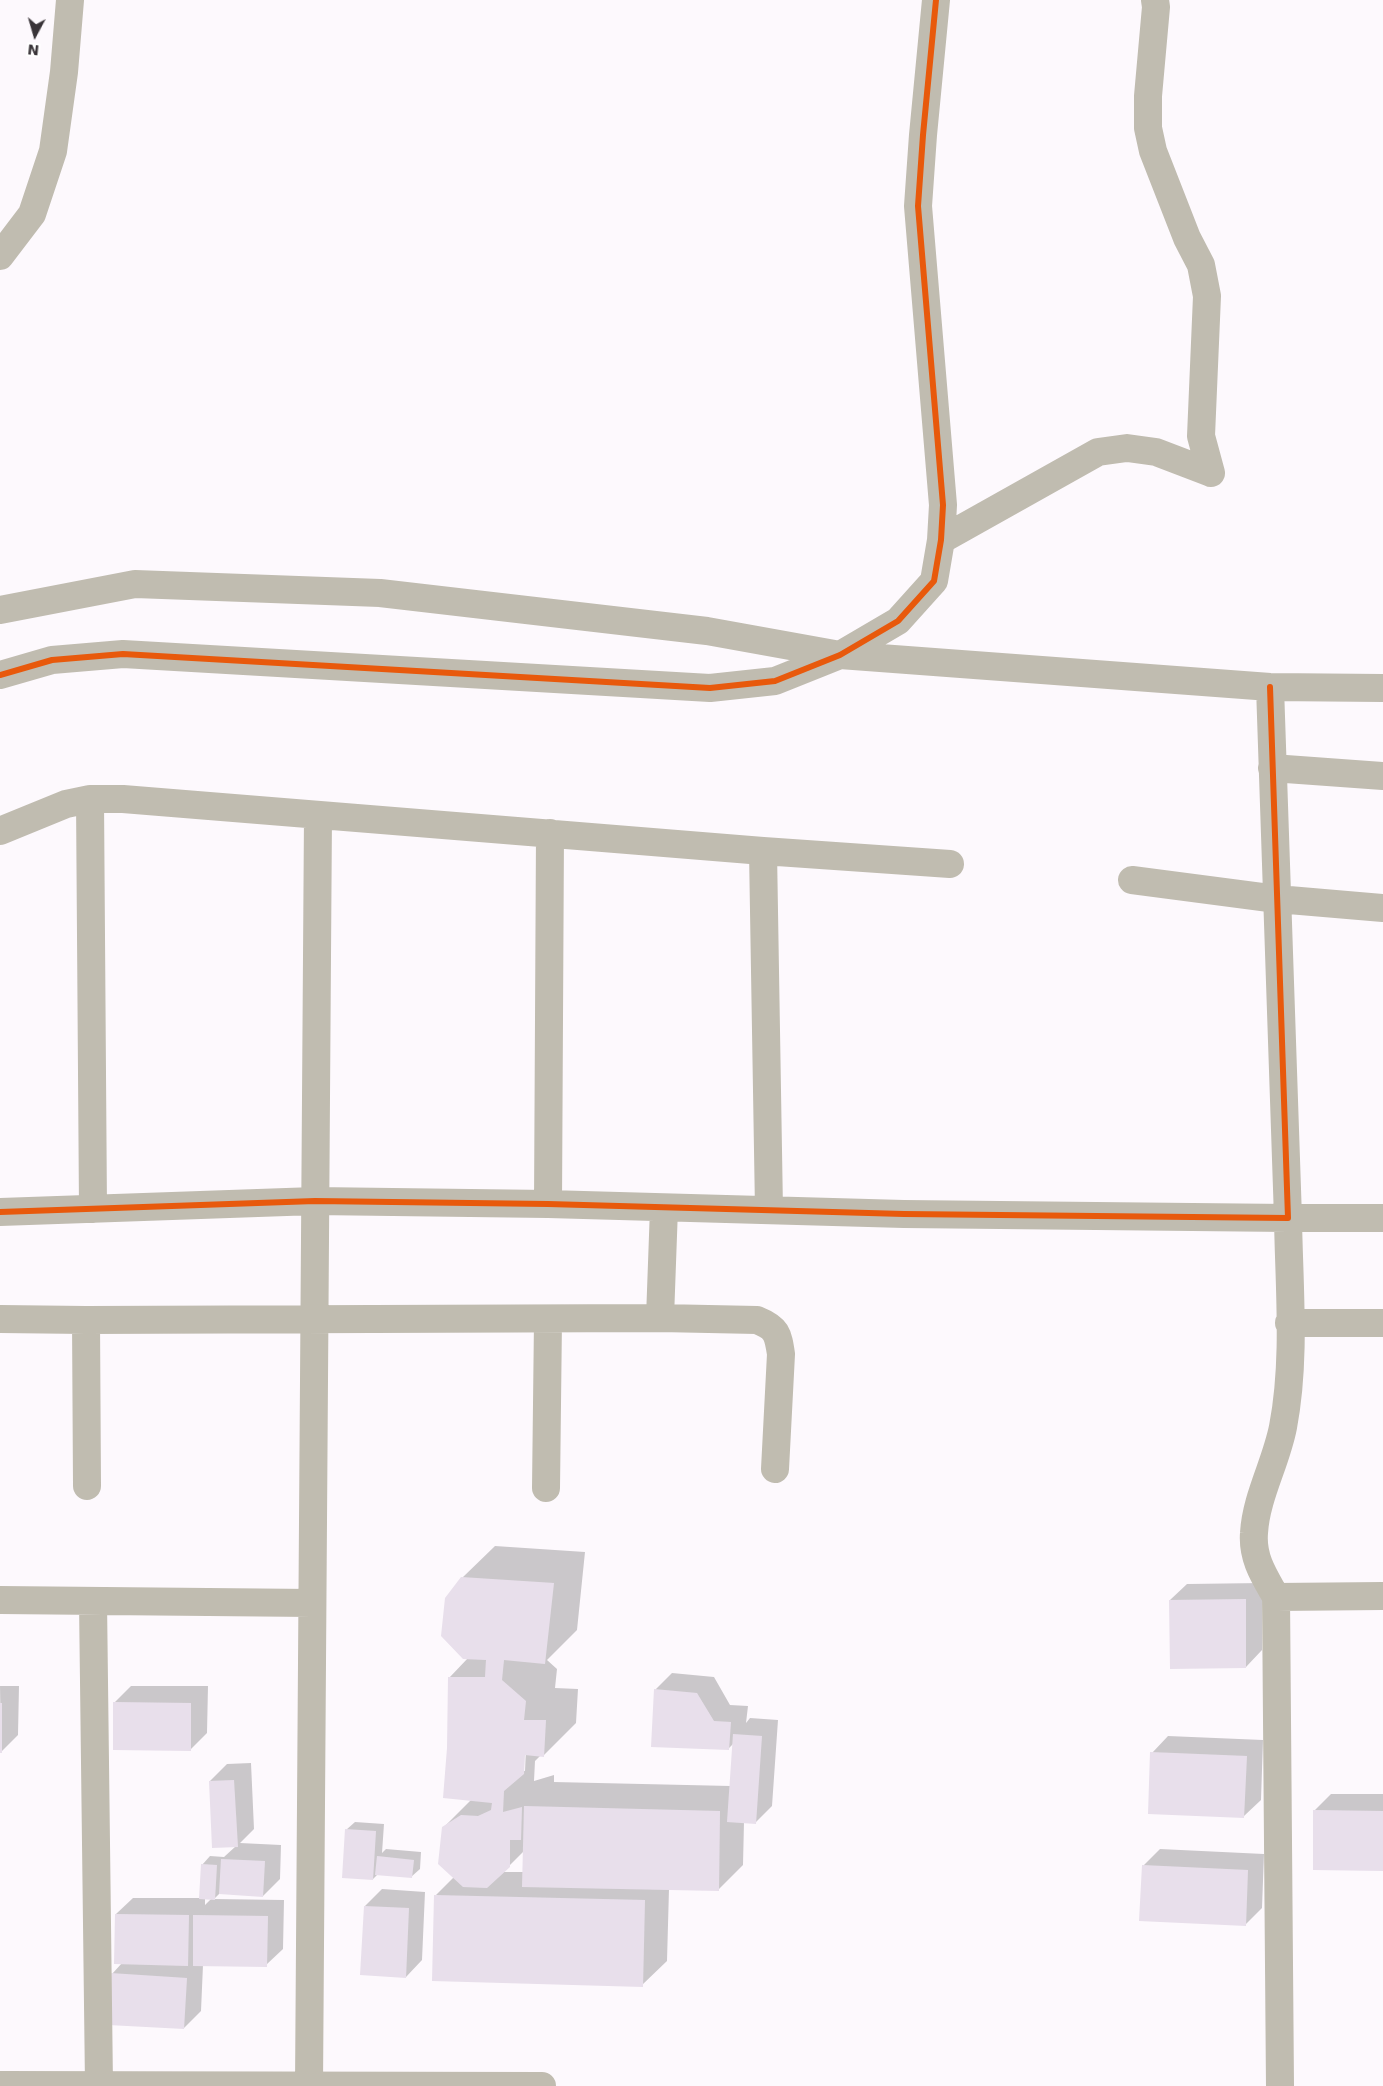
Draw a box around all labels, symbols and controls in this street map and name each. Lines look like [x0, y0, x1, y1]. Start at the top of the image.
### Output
north arrow [10, 10, 60, 60]
text: N [27, 41, 40, 58]

